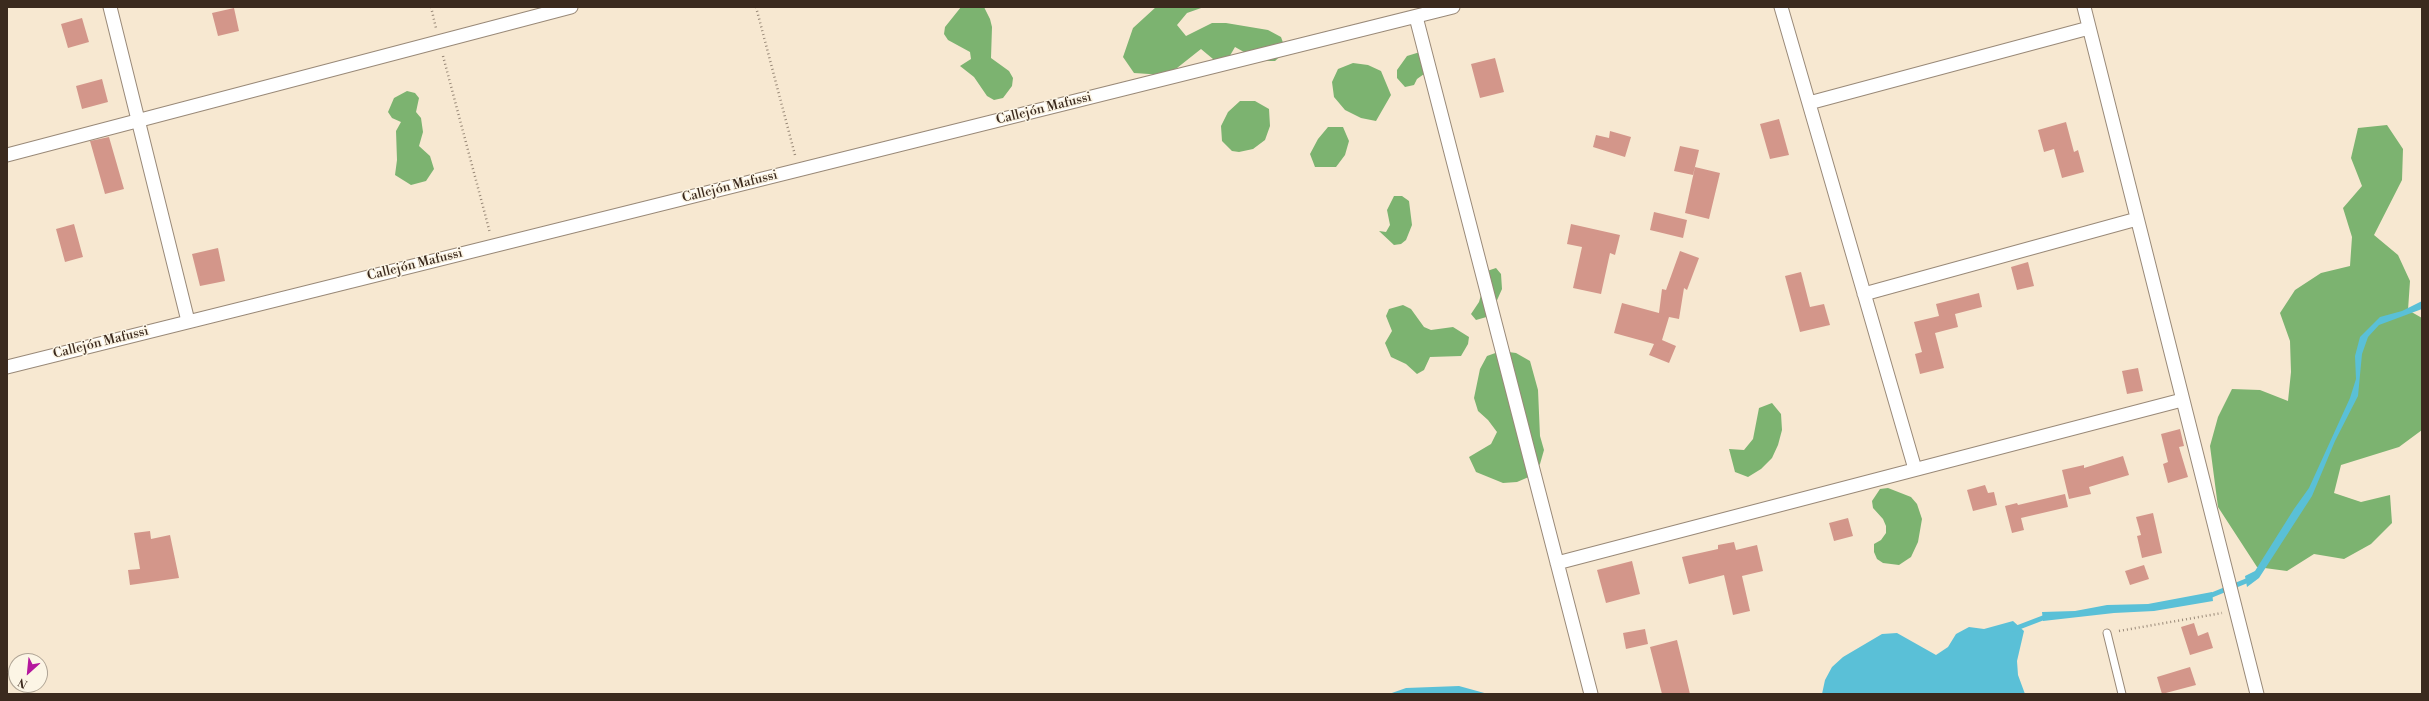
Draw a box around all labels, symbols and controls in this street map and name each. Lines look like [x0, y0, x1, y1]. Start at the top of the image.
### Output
street label: Callejón Mafussi [995, 90, 1093, 128]
street label: Callejón Mafussi [681, 168, 779, 206]
street label: Callejón Mafussi [366, 246, 464, 284]
street label: Callejón Mafussi [52, 324, 150, 362]
north arrow [8, 653, 48, 693]
text: N [16, 675, 30, 691]

